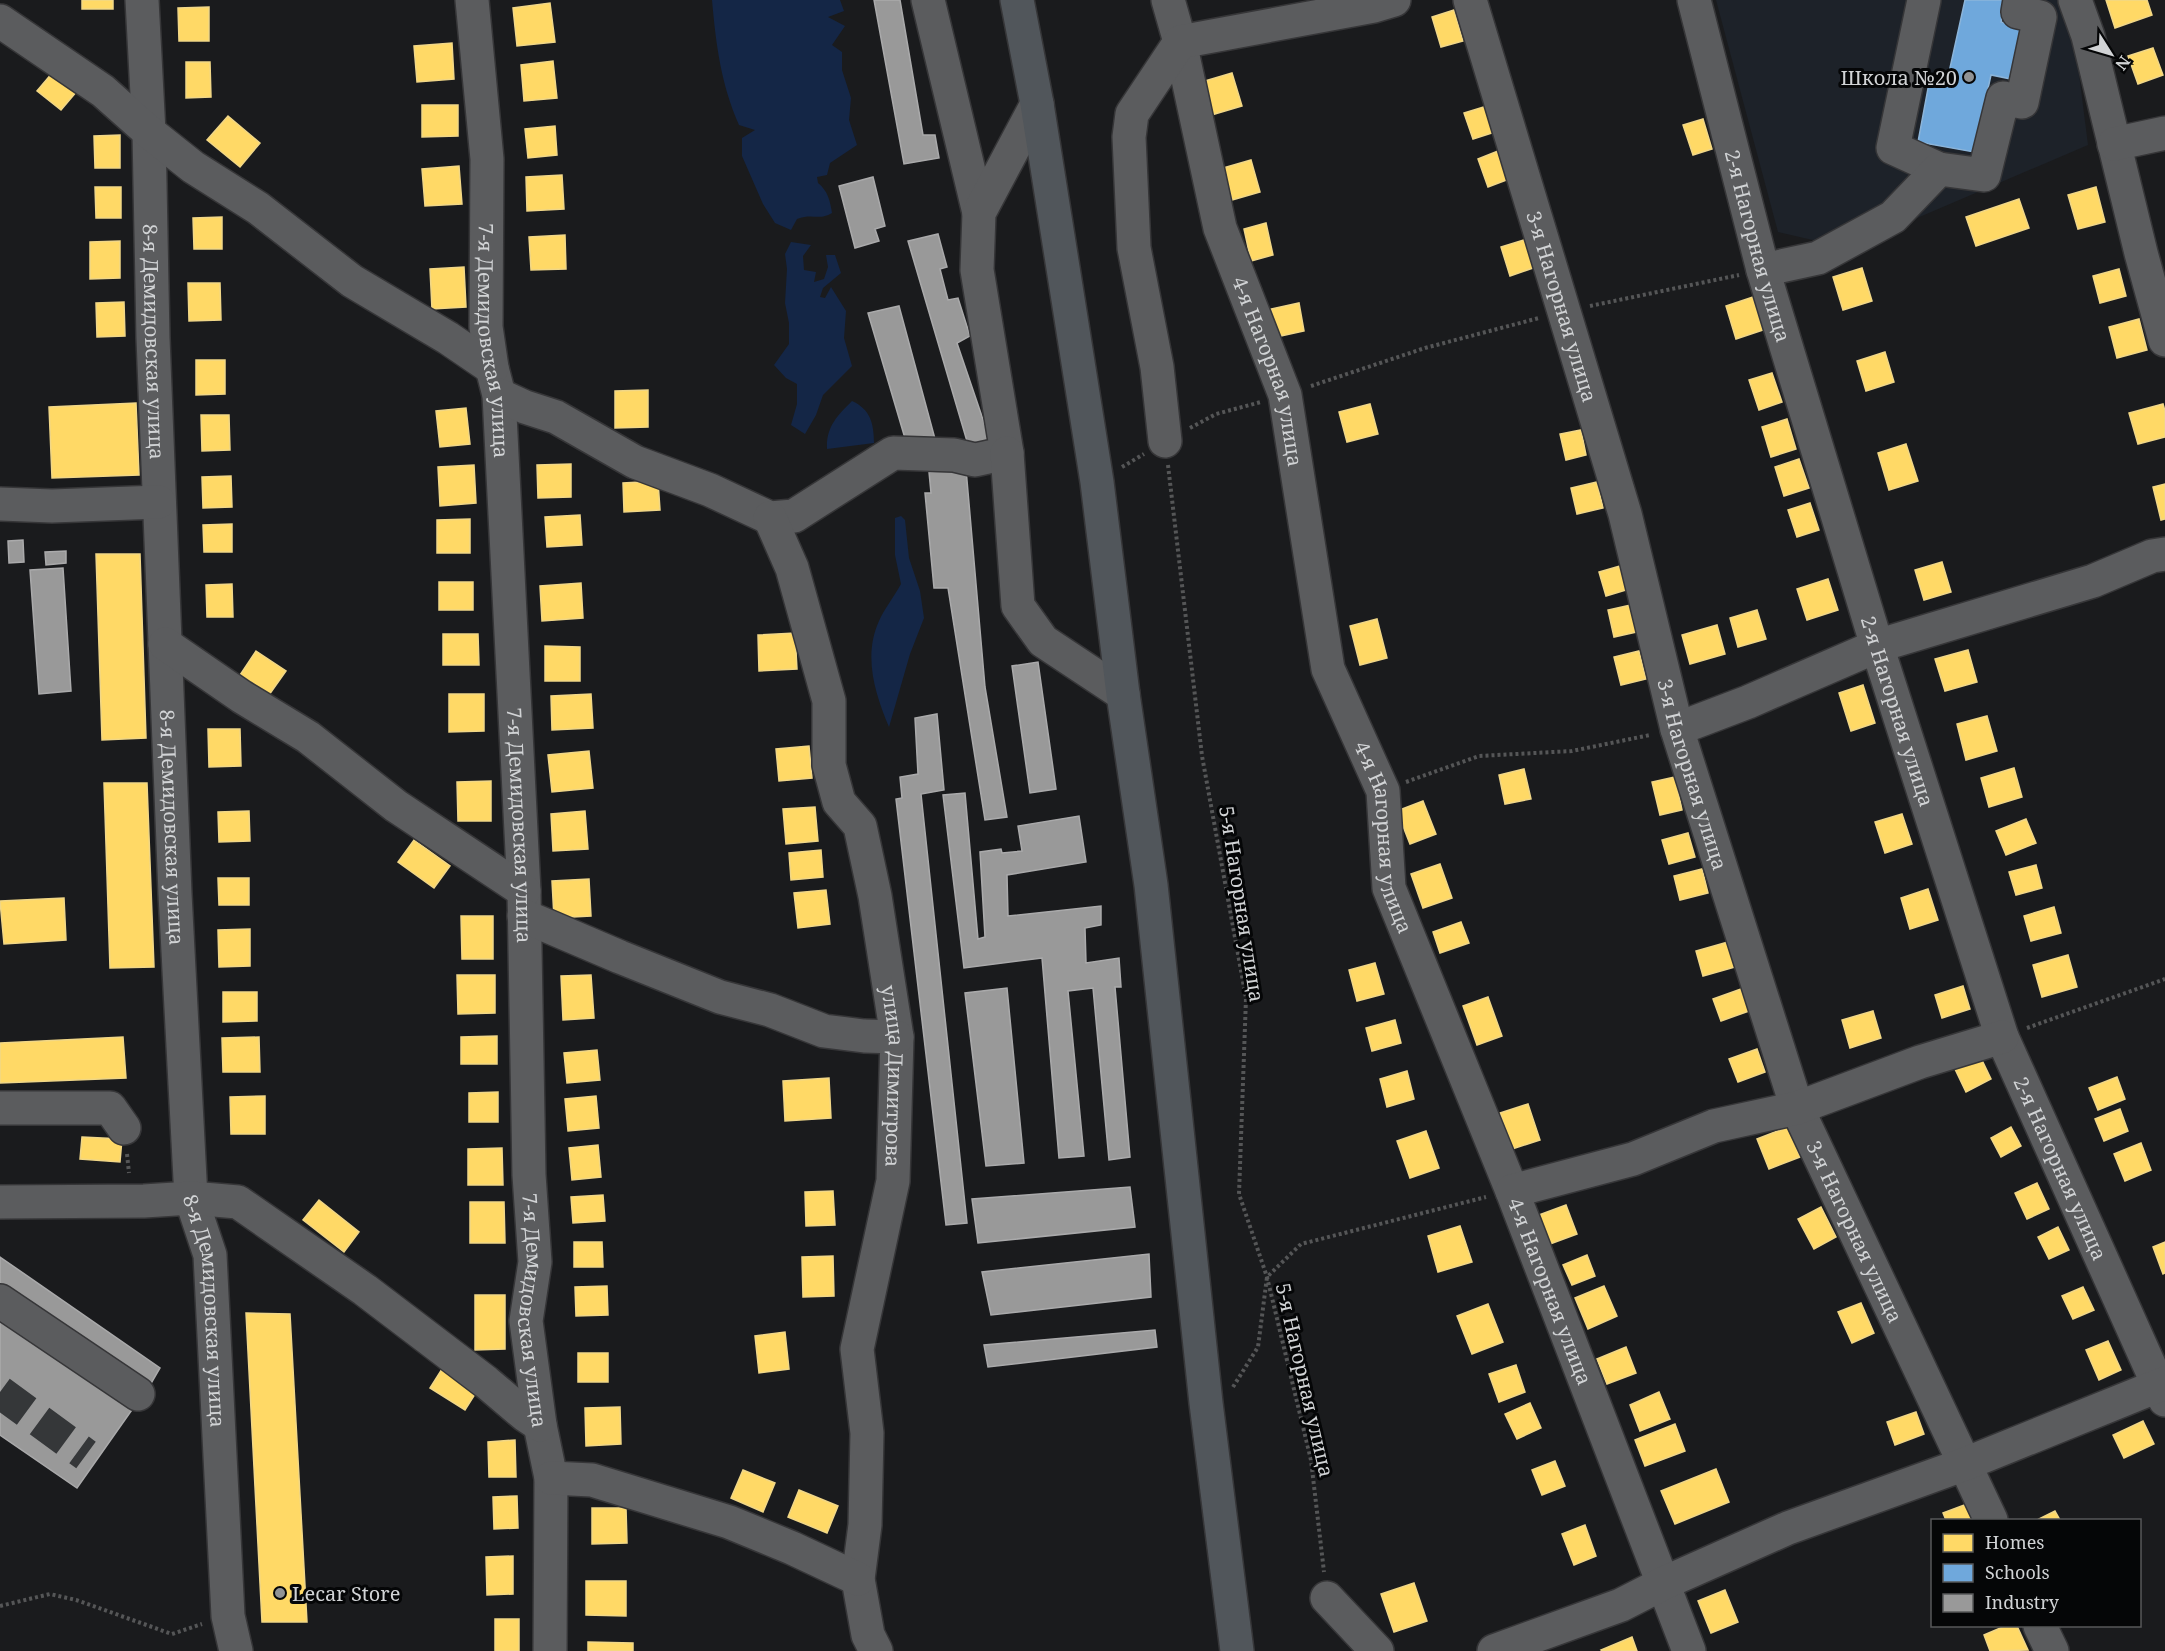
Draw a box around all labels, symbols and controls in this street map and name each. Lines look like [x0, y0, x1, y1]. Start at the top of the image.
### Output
north arrow [2081, 24, 2141, 84]
text: N [2110, 51, 2136, 75]
place label: Школа №20 [1840, 64, 1957, 91]
marker: Школа №20 [1962, 70, 1976, 84]
street label: 2-я Нагорная улица [1719, 147, 1798, 345]
street label: 3-я Нагорная улица [1521, 208, 1604, 405]
street label: 7-я Демидовская улица [472, 223, 516, 459]
street label: 8-я Демидовская улица [137, 224, 171, 460]
street label: 4-я Нагорная улица [1227, 272, 1310, 468]
street label: 2-я Нагорная улица [1855, 613, 1941, 810]
street label: 3-я Нагорная улица [1652, 676, 1734, 873]
street label: 7-я Демидовская улица [501, 707, 538, 944]
street label: 8-я Демидовская улица [154, 709, 191, 946]
street label: 4-я Нагорная улица [1349, 737, 1419, 937]
street label: 5-я Нагорная улица [1213, 804, 1271, 1004]
street label: улица Димитрова [876, 983, 911, 1167]
street label: 2-я Нагорная улица [2008, 1072, 2114, 1264]
street label: 3-я Нагорная улица [1801, 1136, 1910, 1327]
street label: 8-я Демидовская улица [177, 1191, 232, 1428]
street label: 7-я Демидовская улица [512, 1192, 554, 1429]
street label: 4-я Нагорная улица [1502, 1194, 1599, 1389]
street label: 5-я Нагорная улица [1270, 1280, 1340, 1480]
legend [1931, 1519, 2141, 1627]
text: Homes [1985, 1530, 2044, 1554]
text: Schools [1985, 1560, 2050, 1584]
place label: Lecar Store [292, 1580, 400, 1607]
marker: Lecar Store [273, 1586, 287, 1600]
text: Industry [1985, 1590, 2060, 1614]

